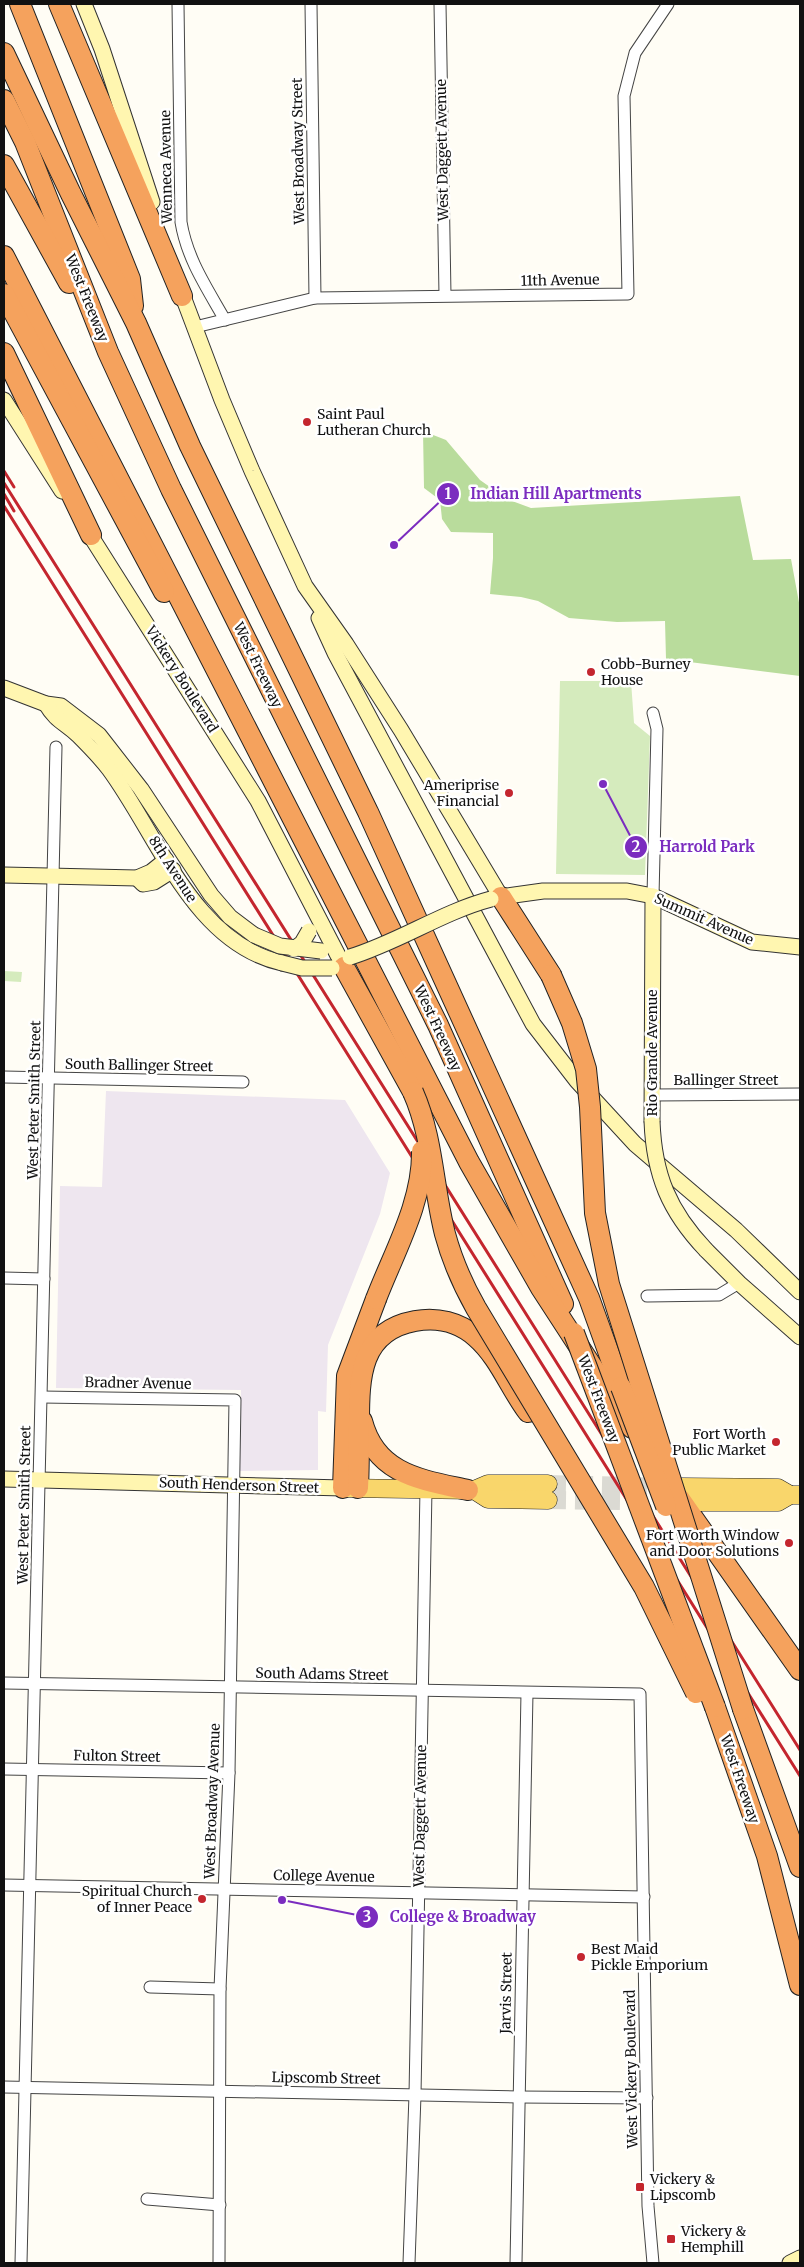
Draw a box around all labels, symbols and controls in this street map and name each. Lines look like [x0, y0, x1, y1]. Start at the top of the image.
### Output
street label: West Broadway Street [288, 77, 308, 225]
street label: West Daggett Avenue [432, 79, 452, 222]
street label: Wenneca Avenue [156, 110, 176, 225]
street label: West Freeway [61, 251, 113, 345]
street label: 11th Avenue [520, 270, 600, 290]
place label: Saint Paul Lutheran Church [317, 405, 431, 439]
marker: Saint Paul Lutheran Church [301, 416, 313, 428]
callout: Indian Hill Apartments [436, 479, 652, 509]
text: 1 [445, 484, 452, 503]
text: Indian Hill Apartments [470, 484, 642, 503]
street label: West Freeway [229, 618, 287, 711]
street label: Vickery Boulevard [141, 621, 222, 736]
place label: Cobb-Burney House [601, 655, 691, 689]
marker: Cobb-Burney House [585, 666, 597, 678]
place label: Ameriprise Financial [423, 776, 500, 810]
marker: Ameriprise Financial [503, 787, 515, 799]
street label: 8th Avenue [145, 832, 201, 906]
callout: Harrold Park [624, 832, 764, 862]
text: 2 [632, 837, 641, 856]
text: Harrold Park [659, 837, 755, 856]
street label: Summit Avenue [652, 889, 756, 949]
street label: West Freeway [410, 981, 466, 1075]
street label: Rio Grande Avenue [643, 990, 661, 1116]
street label: West Peter Smith Street [24, 1020, 44, 1181]
street label: South Ballinger Street [65, 1055, 214, 1075]
street label: Ballinger Street [674, 1071, 779, 1089]
street label: West Freeway [574, 1352, 624, 1446]
street label: Bradner Avenue [84, 1373, 192, 1393]
street label: West Peter Smith Street [14, 1425, 34, 1586]
place label: Fort Worth Public Market [672, 1425, 767, 1459]
marker: Fort Worth Public Market [770, 1436, 782, 1448]
street label: South Henderson Street [159, 1473, 320, 1497]
place label: Fort Worth Window and Door Solutions [646, 1526, 779, 1560]
marker: Fort Worth Window and Door Solutions [783, 1537, 795, 1549]
street label: South Adams Street [255, 1664, 389, 1684]
street label: West Broadway Avenue [200, 1723, 224, 1880]
street label: West Freeway [716, 1731, 764, 1827]
street label: West Daggett Avenue [410, 1745, 430, 1888]
street label: Fulton Street [73, 1746, 161, 1766]
street label: College Avenue [273, 1866, 375, 1886]
place label: Spiritual Church of Inner Peace [82, 1882, 192, 1916]
marker: Spiritual Church of Inner Peace [196, 1893, 208, 1905]
callout: College & Broadway [355, 1902, 546, 1932]
text: 3 [363, 1907, 371, 1926]
text: College & Broadway [390, 1907, 536, 1926]
place label: Best Maid Pickle Emporium [591, 1940, 708, 1974]
street label: Jarvis Street [496, 1951, 516, 2035]
marker: Best Maid Pickle Emporium [575, 1951, 587, 1963]
street label: West Vickery Boulevard [621, 1989, 641, 2150]
street label: Lipscomb Street [271, 2068, 381, 2088]
place label: Vickery & Lipscomb [649, 2170, 716, 2204]
marker: Vickery & Lipscomb [634, 2181, 646, 2193]
place label: Vickery & Hemphill [680, 2222, 746, 2256]
marker: Vickery & Hemphill [665, 2233, 677, 2245]

